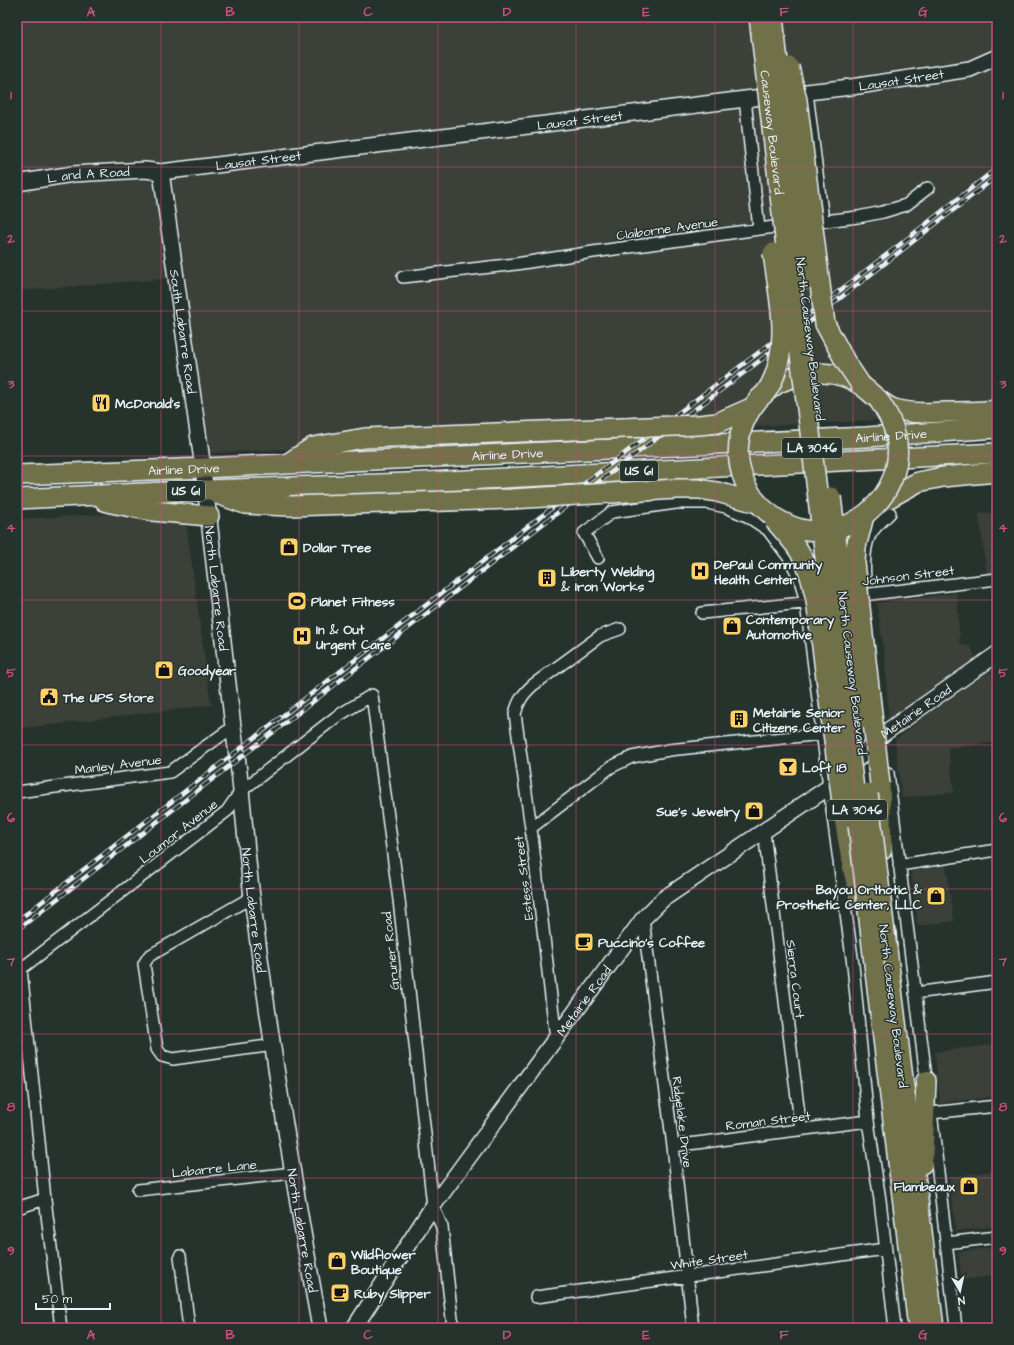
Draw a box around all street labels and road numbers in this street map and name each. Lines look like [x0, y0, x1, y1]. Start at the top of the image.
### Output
street label: Lausat Street [858, 65, 946, 96]
street label: Causeway Boulevard [755, 69, 788, 196]
street label: Lausat Street [536, 106, 624, 135]
street label: Lausat Street [215, 146, 303, 175]
street label: L and A Road [46, 163, 130, 188]
street label: Claiborne Avenue [615, 213, 719, 245]
street label: North Causeway Boulevard [790, 256, 829, 422]
street label: South Labarre Road [165, 268, 200, 395]
street label: Airline Drive [855, 425, 928, 448]
road number: LA 3046 [782, 438, 842, 458]
street label: Airline Drive [471, 444, 544, 465]
street label: Airline Drive [148, 459, 220, 480]
road number: US 61 [620, 461, 658, 481]
road number: US 61 [167, 481, 205, 501]
street label: North Labarre Road [200, 525, 232, 652]
street label: Johnson Street [861, 561, 956, 591]
street label: North Causeway Boulevard [832, 590, 871, 756]
street label: Metairie Road [877, 681, 956, 743]
street label: Manley Avenue [74, 751, 163, 780]
street label: Loumor Avenue [136, 795, 222, 868]
road number: LA 3046 [827, 800, 887, 820]
street label: Estess Street [510, 834, 538, 921]
street label: North Labarre Road [237, 847, 270, 974]
street label: Gruner Road [378, 911, 404, 991]
street label: North Causeway Boulevard [873, 923, 912, 1089]
street label: Sierra Court [781, 939, 809, 1020]
street label: Metairie Road [552, 962, 616, 1040]
street label: Ridgelake Drive [666, 1075, 697, 1169]
street label: Roman Street [725, 1107, 812, 1135]
street label: Labarre Lane [171, 1156, 257, 1182]
street label: North Labarre Road [282, 1167, 321, 1294]
street label: White Street [669, 1246, 750, 1274]

